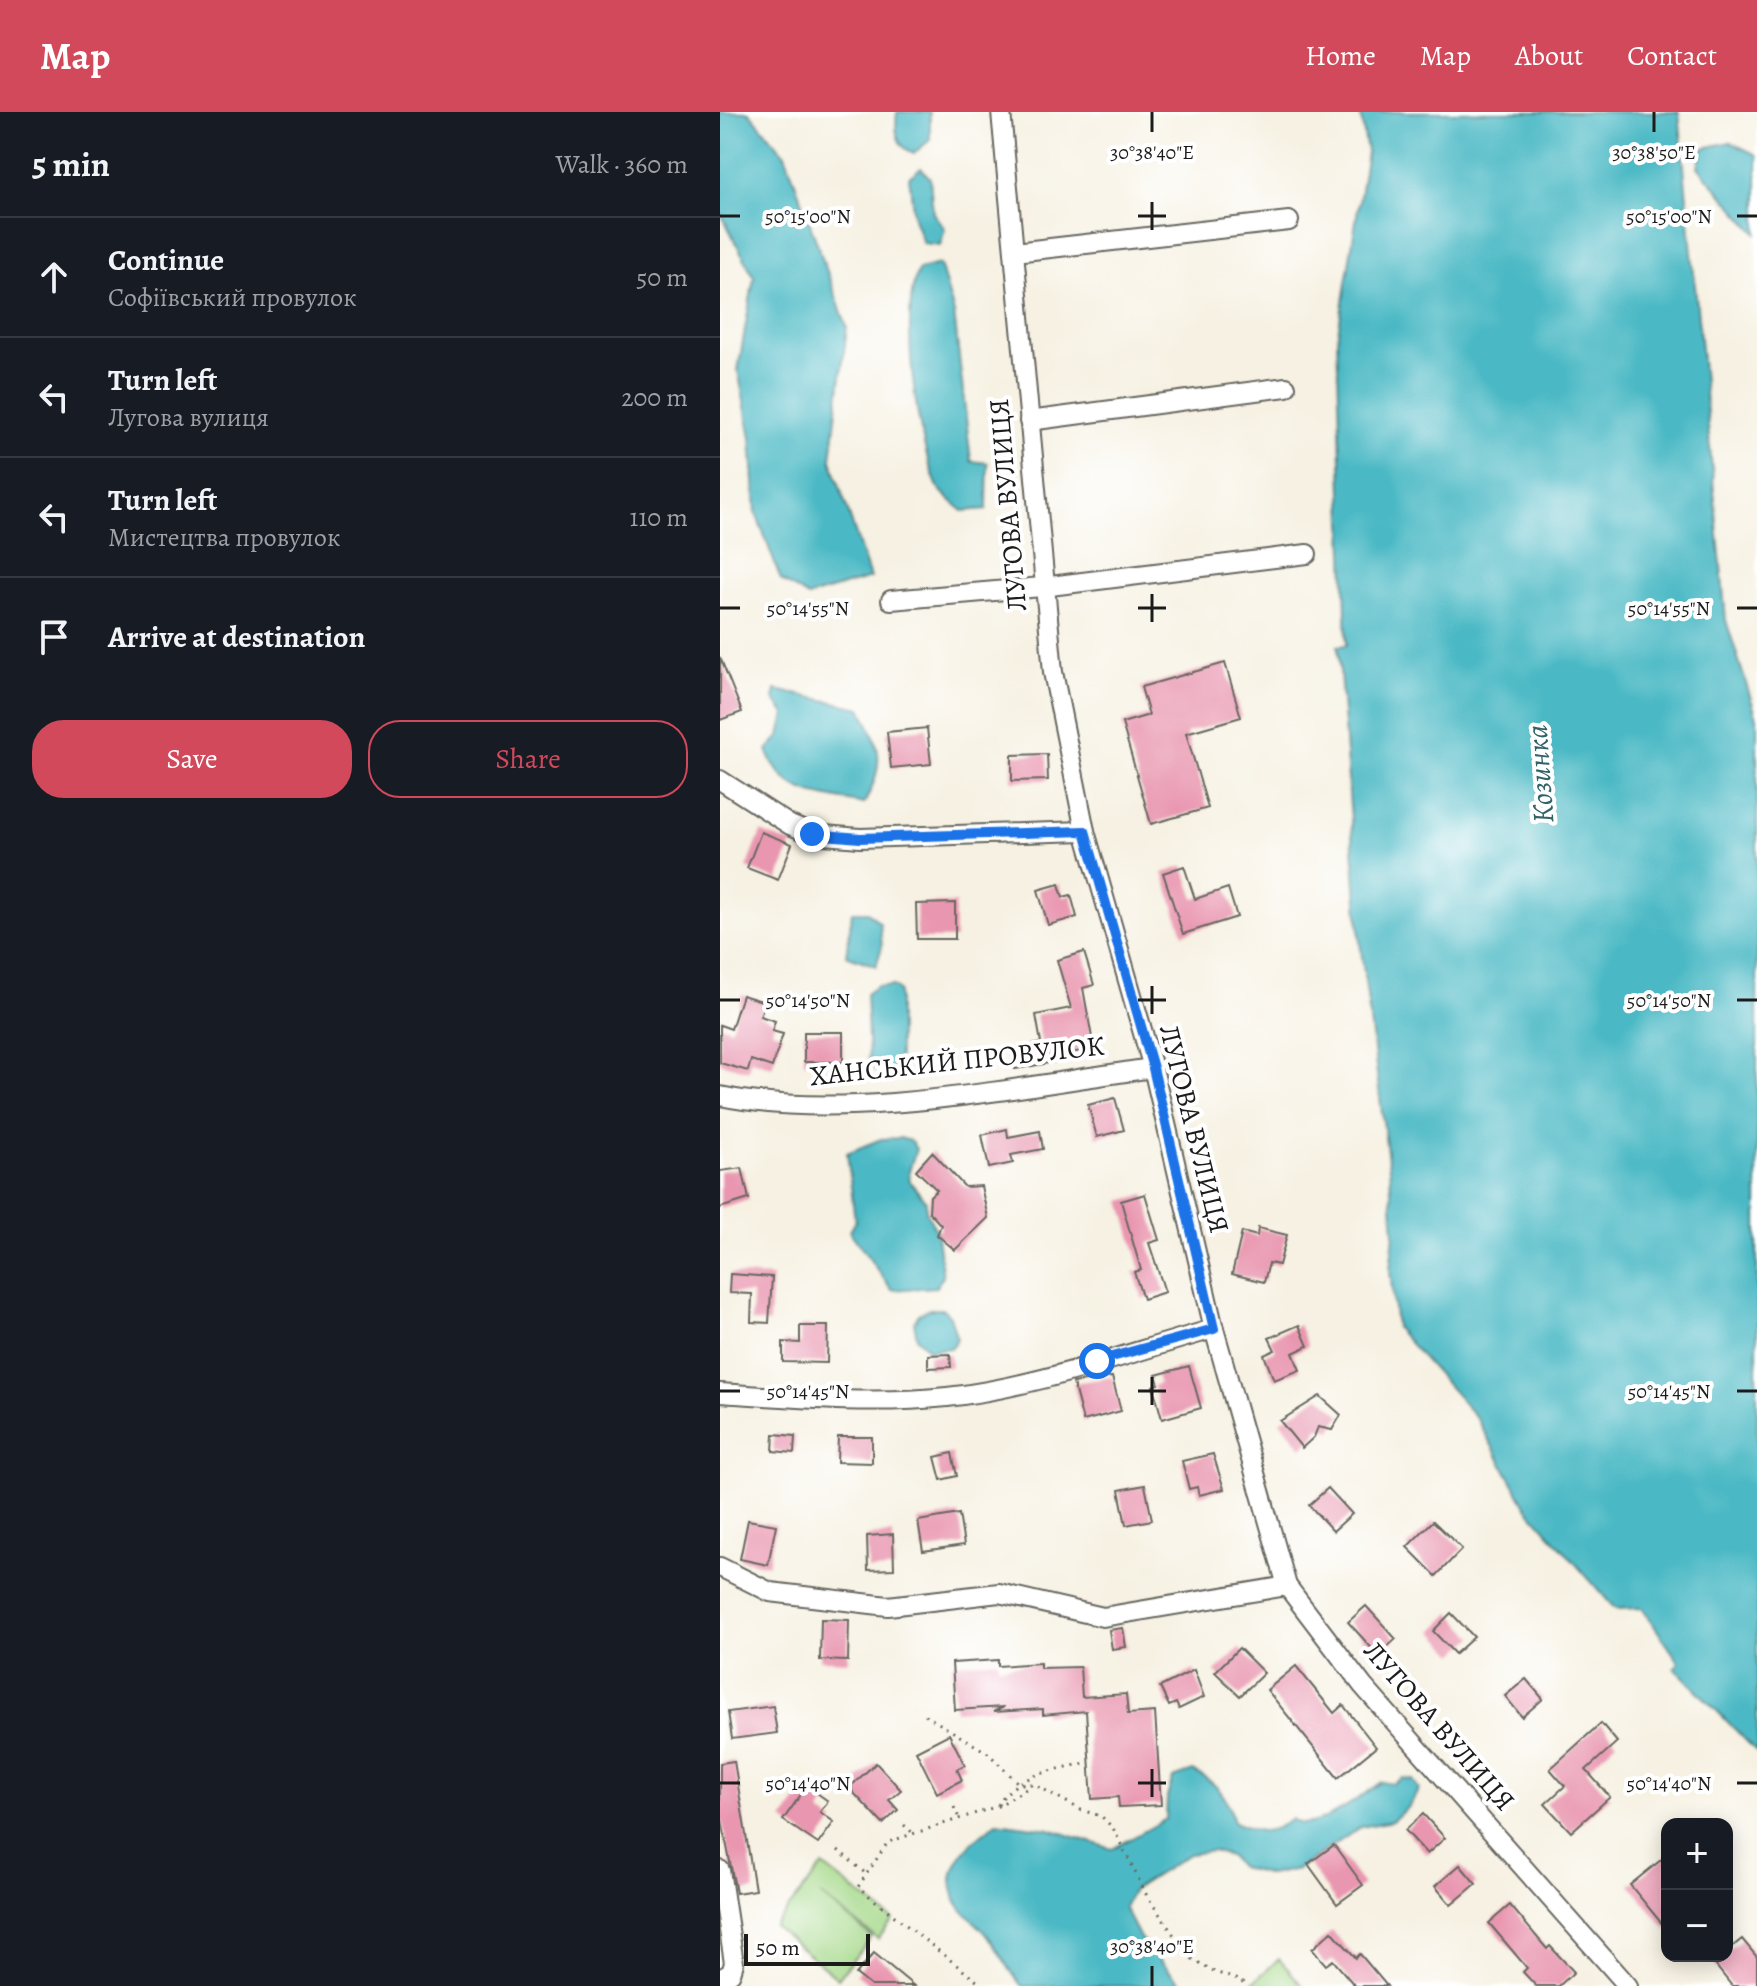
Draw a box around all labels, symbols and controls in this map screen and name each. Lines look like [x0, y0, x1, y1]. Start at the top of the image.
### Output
text: Map [40, 30, 110, 82]
text: Home [1305, 37, 1376, 75]
text: Map [1420, 37, 1471, 75]
text: About [1515, 37, 1583, 75]
text: Contact [1627, 37, 1717, 75]
text: 30°38'40"E [1110, 139, 1194, 166]
text: 30°38'50"E [1612, 139, 1696, 166]
text: 5 min [32, 141, 110, 188]
text: Walk · 360 m [556, 147, 688, 182]
text: 50°15'00"N [765, 203, 851, 230]
text: 50°15'00"N [1626, 203, 1712, 230]
text: Continue [108, 240, 224, 280]
icon: ahead [32, 255, 76, 299]
text: 50 m [636, 260, 688, 295]
text: Софіївський провулок [108, 280, 357, 315]
text: Turn left [108, 360, 217, 400]
icon: left [32, 375, 76, 419]
text: 200 m [621, 380, 688, 415]
street label: ЛУГОВА ВУЛИЦЯ [980, 397, 1036, 613]
text: Лугова вулиця [108, 400, 269, 435]
text: Turn left [108, 480, 217, 520]
icon: left [32, 495, 76, 539]
text: 110 m [630, 500, 688, 535]
text: Мистецтва провулок [108, 520, 340, 555]
text: 50°14'55"N [767, 595, 849, 622]
text: 50°14'55"N [1628, 595, 1710, 622]
icon: arrive [32, 615, 76, 659]
text: Arrive at destination [108, 617, 365, 657]
button: Save [32, 720, 352, 798]
button: Share [368, 720, 688, 798]
water label: Козинка [1517, 723, 1563, 825]
route end [794, 816, 830, 852]
text: 50°14'50"N [766, 987, 850, 1014]
text: 50°14'50"N [1627, 987, 1711, 1014]
street label: ЛУГОВА ВУЛИЦЯ [1150, 1021, 1238, 1237]
street label: ХАНСЬКИЙ ПРОВУЛОК [808, 1027, 1106, 1095]
route start [1079, 1343, 1115, 1379]
text: 50°14'45"N [767, 1378, 849, 1405]
text: 50°14'45"N [1628, 1378, 1710, 1405]
street label: ЛУГОВА ВУЛИЦЯ [1355, 1633, 1523, 1819]
text: 50°14'40"N [766, 1770, 850, 1797]
text: 50°14'40"N [1627, 1770, 1711, 1797]
map controls [1661, 1818, 1733, 1962]
button: + [1661, 1818, 1733, 1890]
button: − [1661, 1890, 1733, 1962]
scale bar [744, 1930, 870, 1966]
text: 50 m [756, 1933, 800, 1963]
text: 30°38'40"E [1110, 1933, 1194, 1960]

